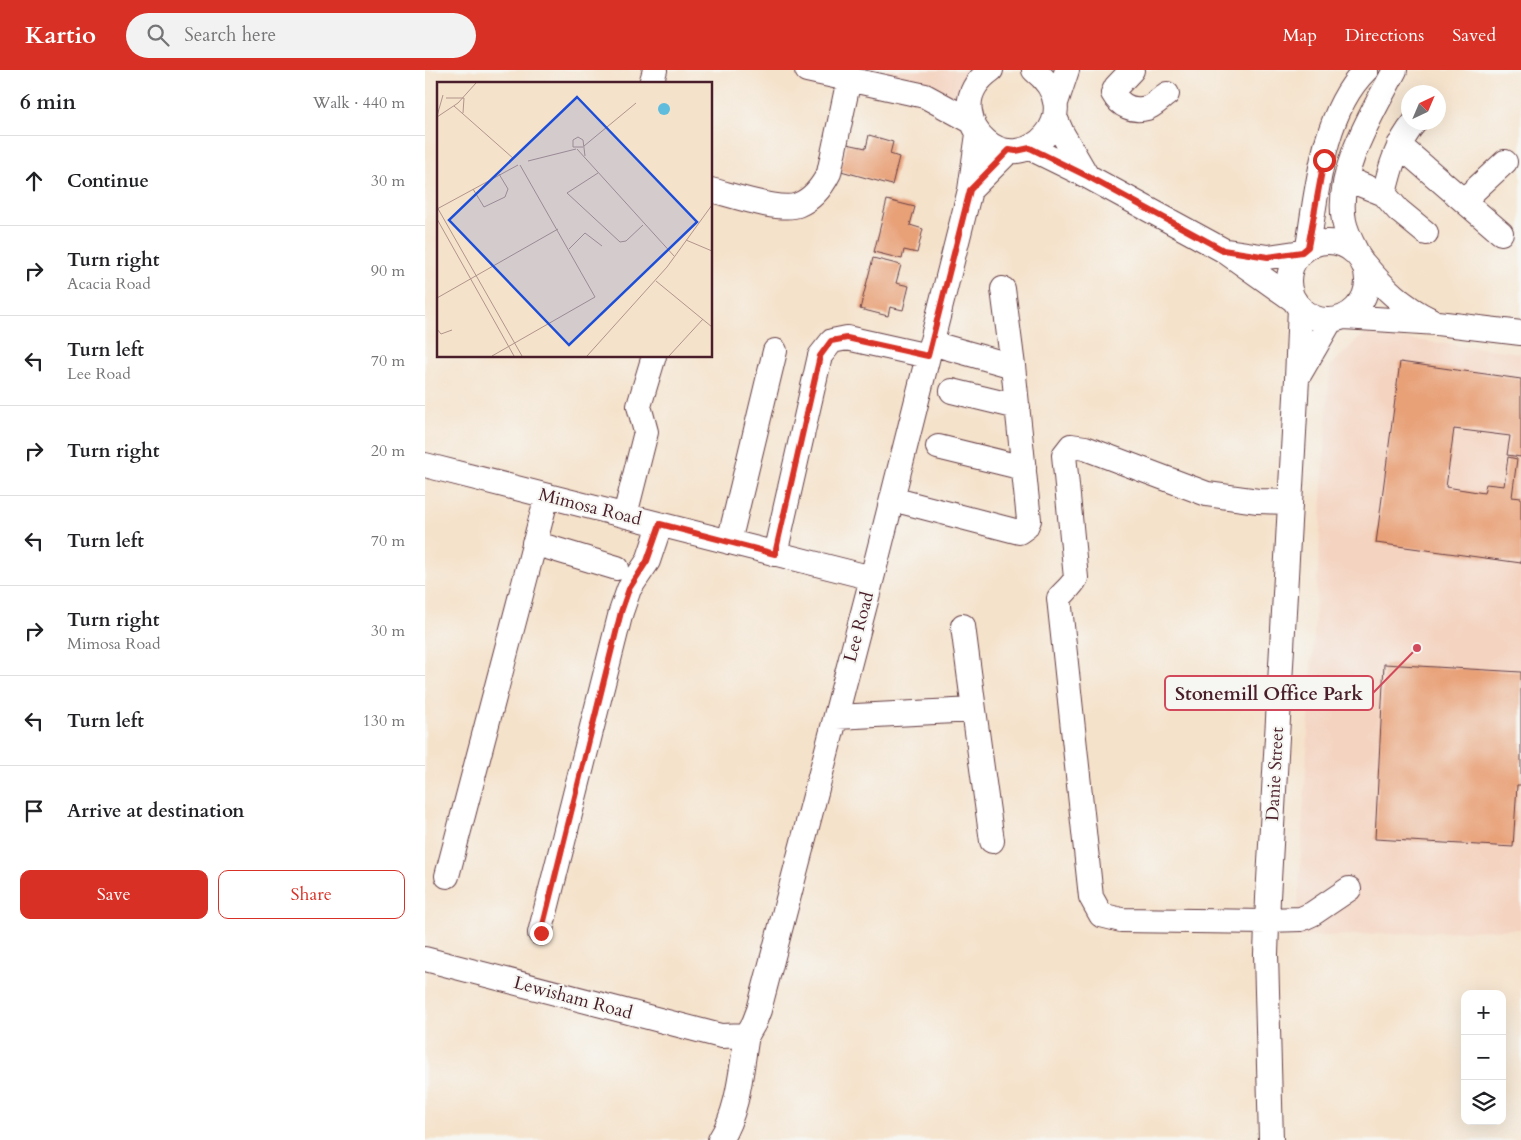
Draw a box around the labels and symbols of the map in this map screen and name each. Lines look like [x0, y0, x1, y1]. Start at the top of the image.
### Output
inset map [437, 82, 713, 358]
north arrow [1401, 85, 1446, 130]
route start [1313, 149, 1336, 172]
street label: Mimosa Road [536, 482, 644, 532]
street label: Lee Road [838, 589, 880, 665]
callout: Stonemill Office Park [1165, 676, 1373, 710]
text: Stonemill Office Park [1175, 681, 1363, 707]
street label: Danie Street [1260, 726, 1290, 822]
route end [530, 922, 553, 945]
street label: Lewisham Road [511, 970, 635, 1026]

